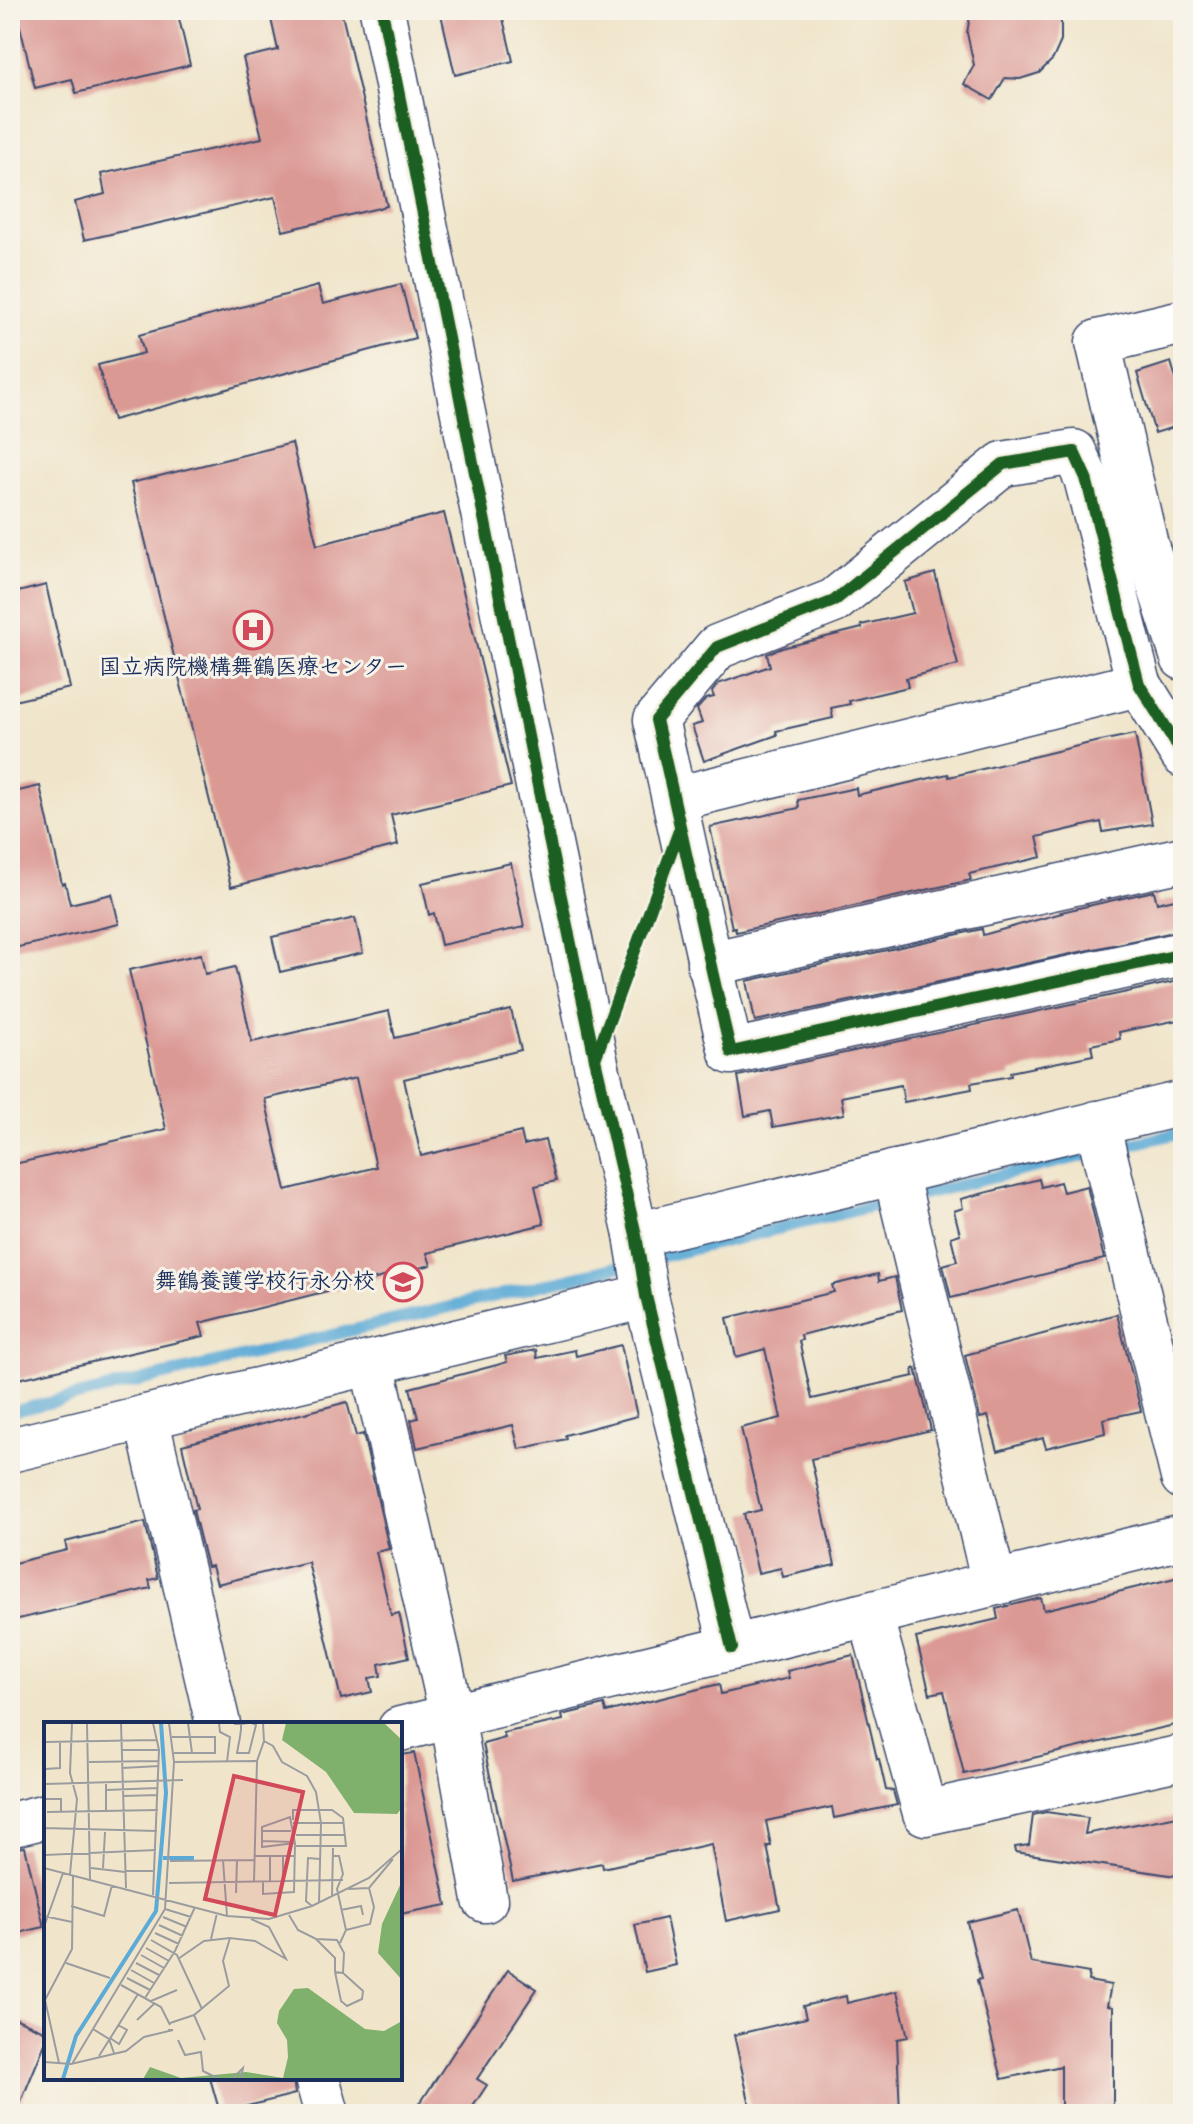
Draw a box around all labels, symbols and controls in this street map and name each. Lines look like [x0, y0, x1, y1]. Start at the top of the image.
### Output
hospital icon: 国立病院機構舞鶴医療センター [232, 609, 274, 651]
place label: 国立病院機構舞鶴医療センター [99, 651, 407, 686]
school or university icon: 舞鶴養護学校行永分校 [382, 1261, 424, 1303]
place label: 舞鶴養護学校行永分校 [155, 1265, 375, 1300]
inset map [44, 1722, 402, 2080]

